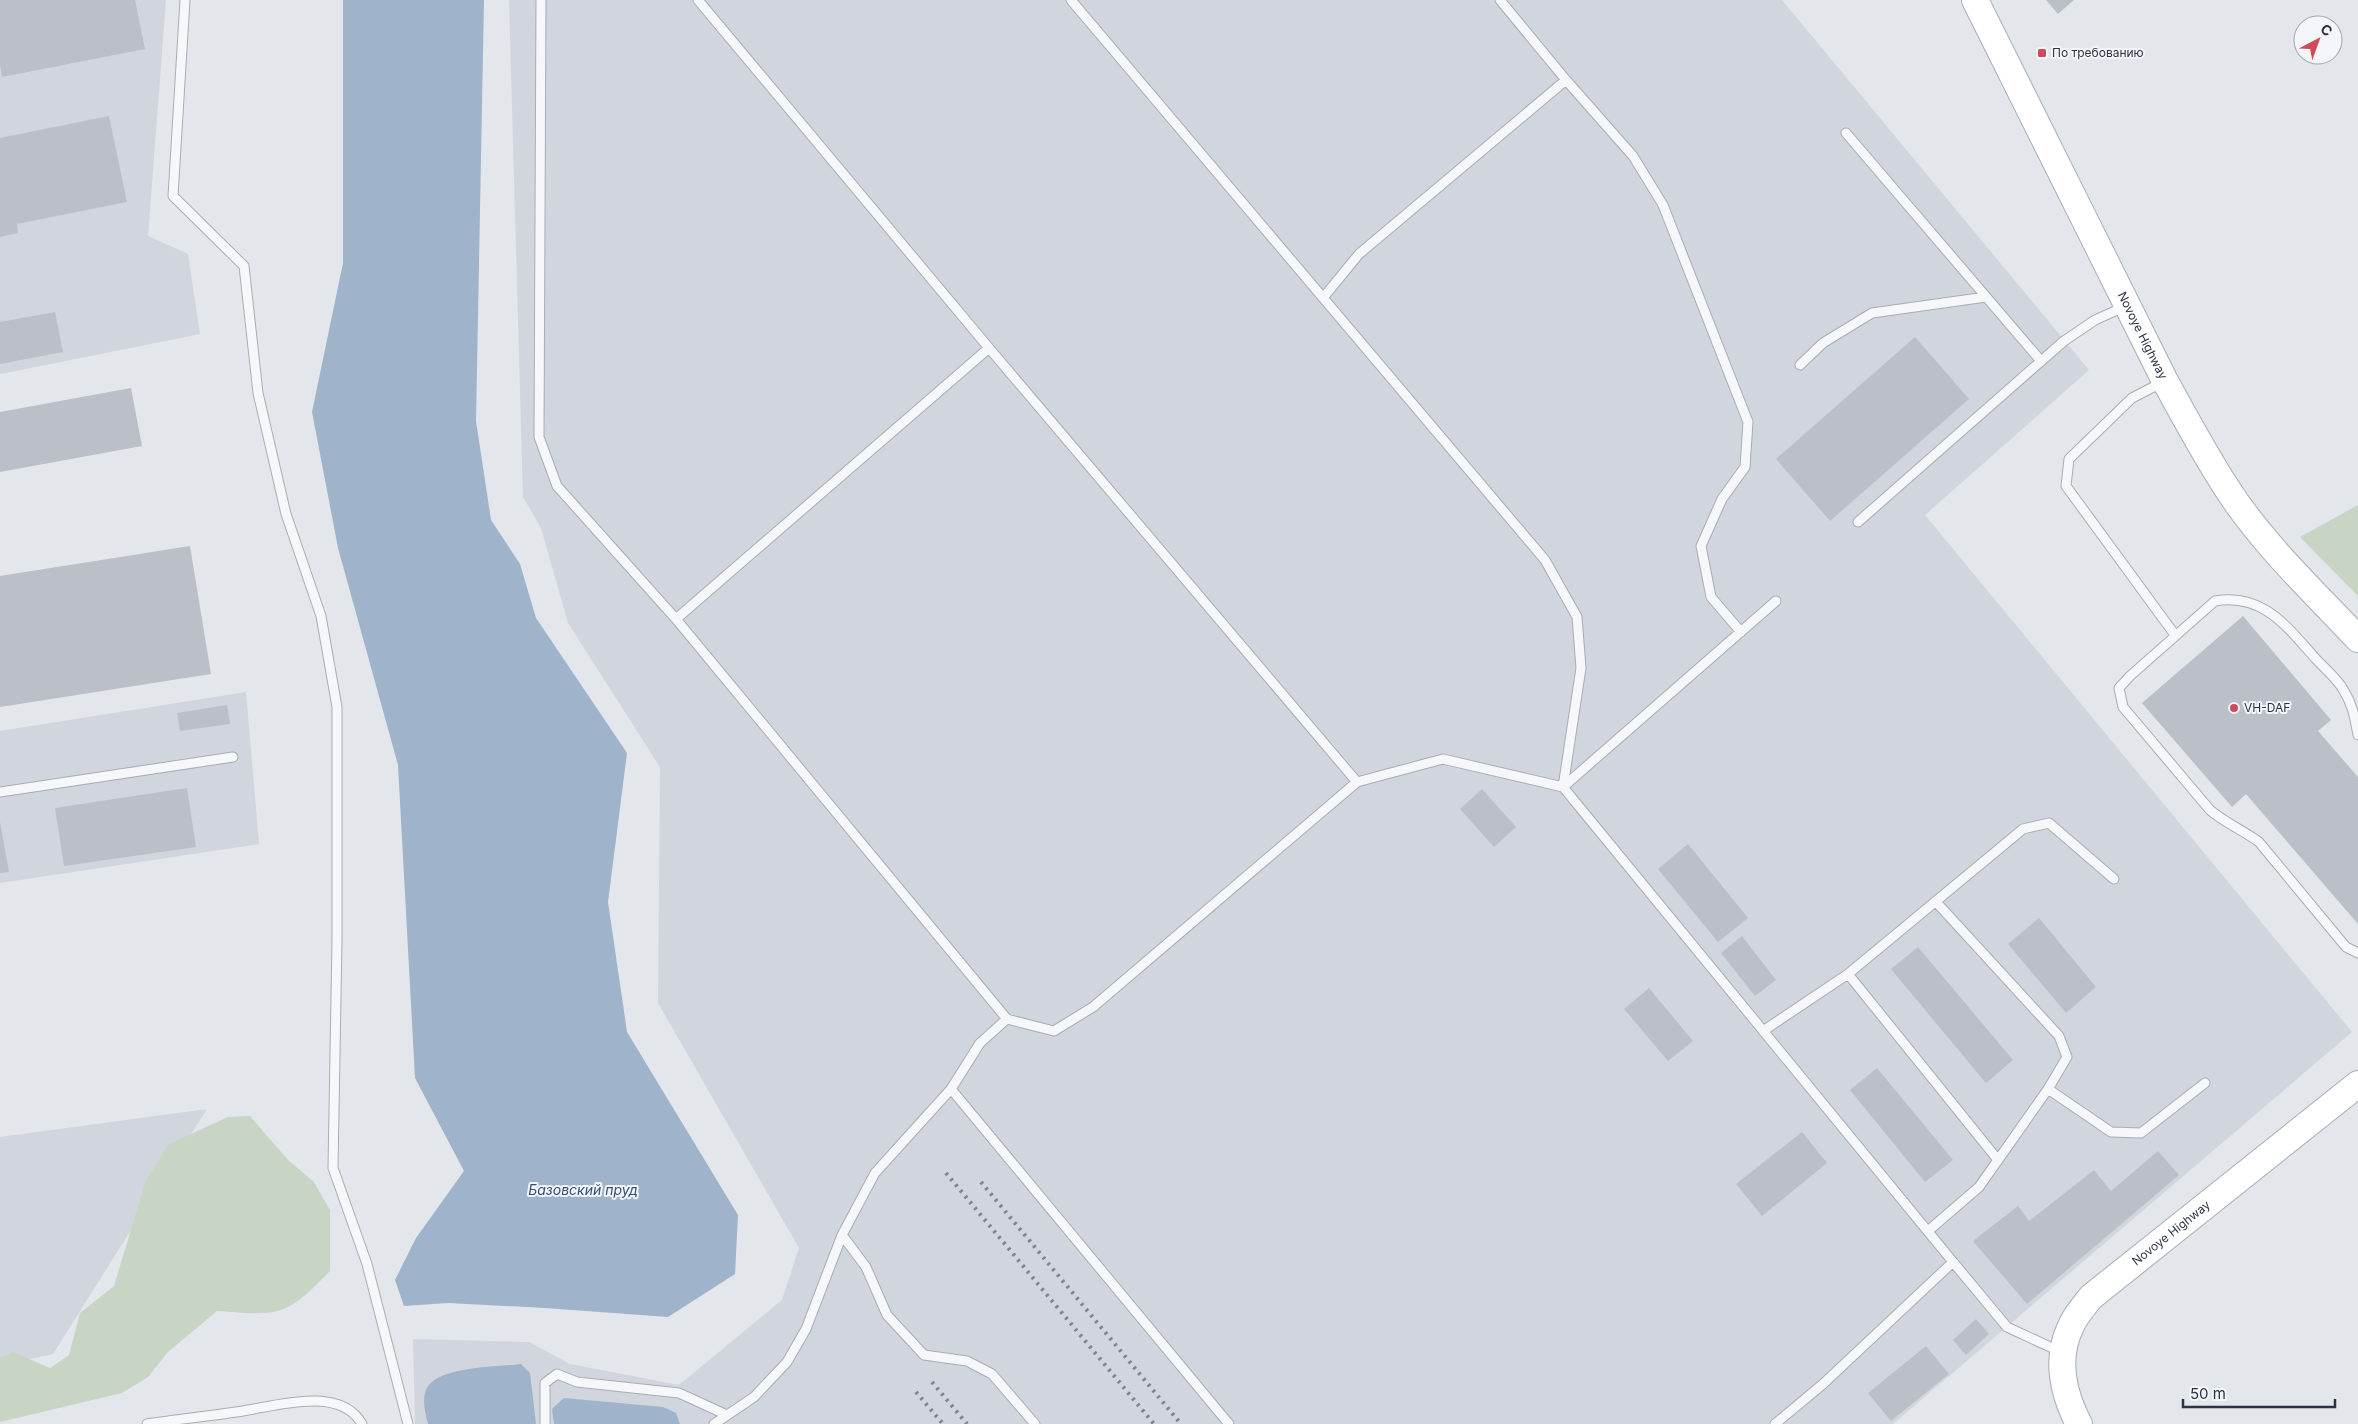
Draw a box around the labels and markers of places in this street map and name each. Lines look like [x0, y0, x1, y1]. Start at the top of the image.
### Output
place label: По требованию [2052, 45, 2144, 60]
marker: По требованию [2036, 47, 2048, 59]
place label: VH-DAF [2244, 700, 2290, 715]
marker: VH-DAF [2228, 702, 2240, 714]

